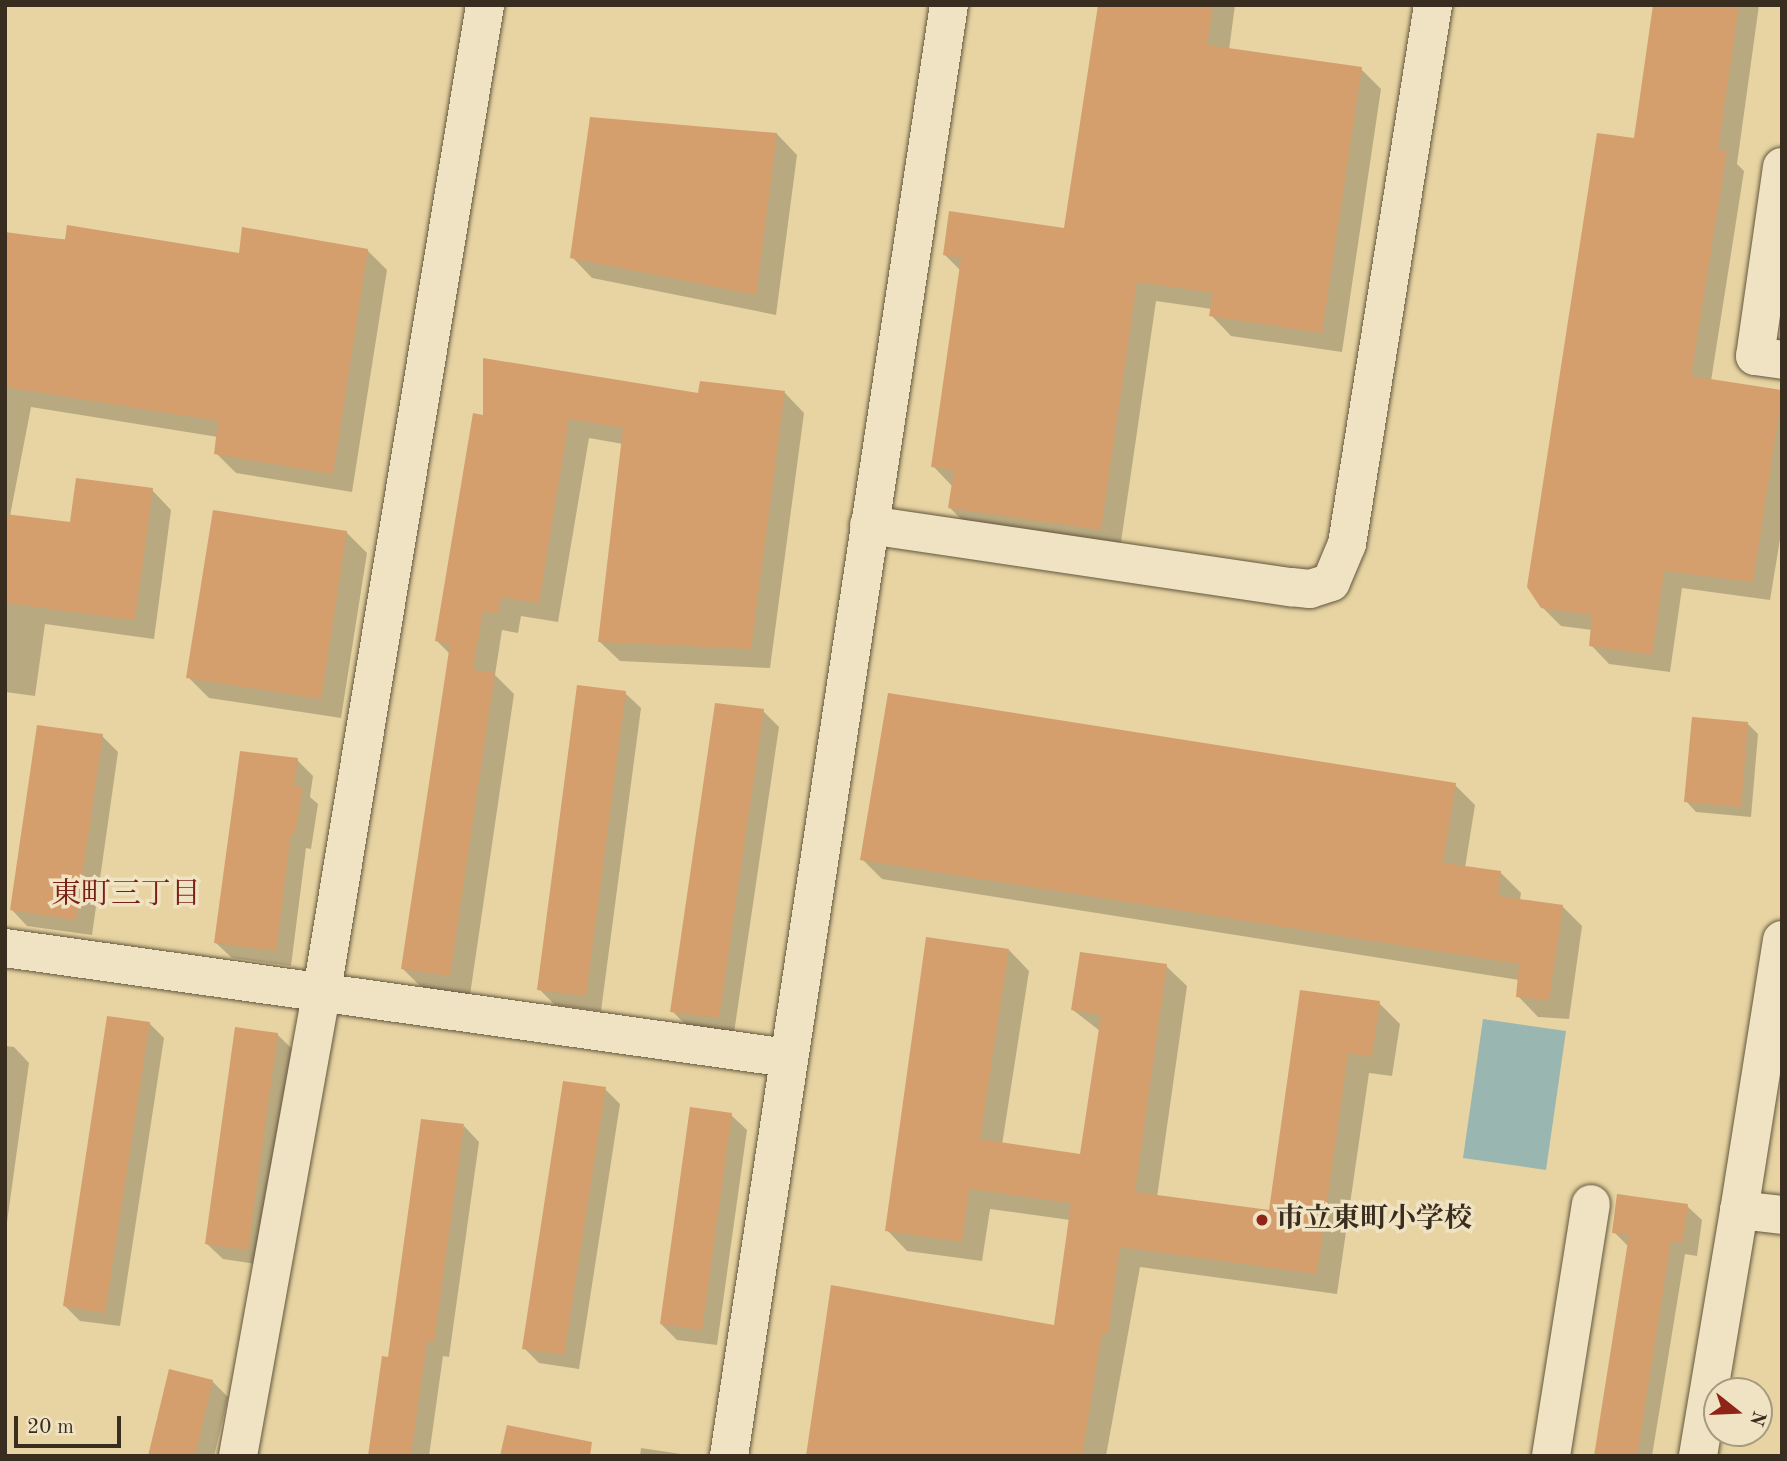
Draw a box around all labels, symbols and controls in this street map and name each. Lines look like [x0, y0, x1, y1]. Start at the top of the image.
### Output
district label: 東町三丁目 [51, 877, 201, 913]
place label: 市立東町小学校 [1276, 1203, 1472, 1237]
marker: 市立東町小学校 [1254, 1212, 1270, 1228]
north arrow [1703, 1377, 1773, 1447]
scale bar [18, 1402, 124, 1446]
text: N [1745, 1408, 1768, 1428]
text: 20 m [27, 1417, 74, 1438]

